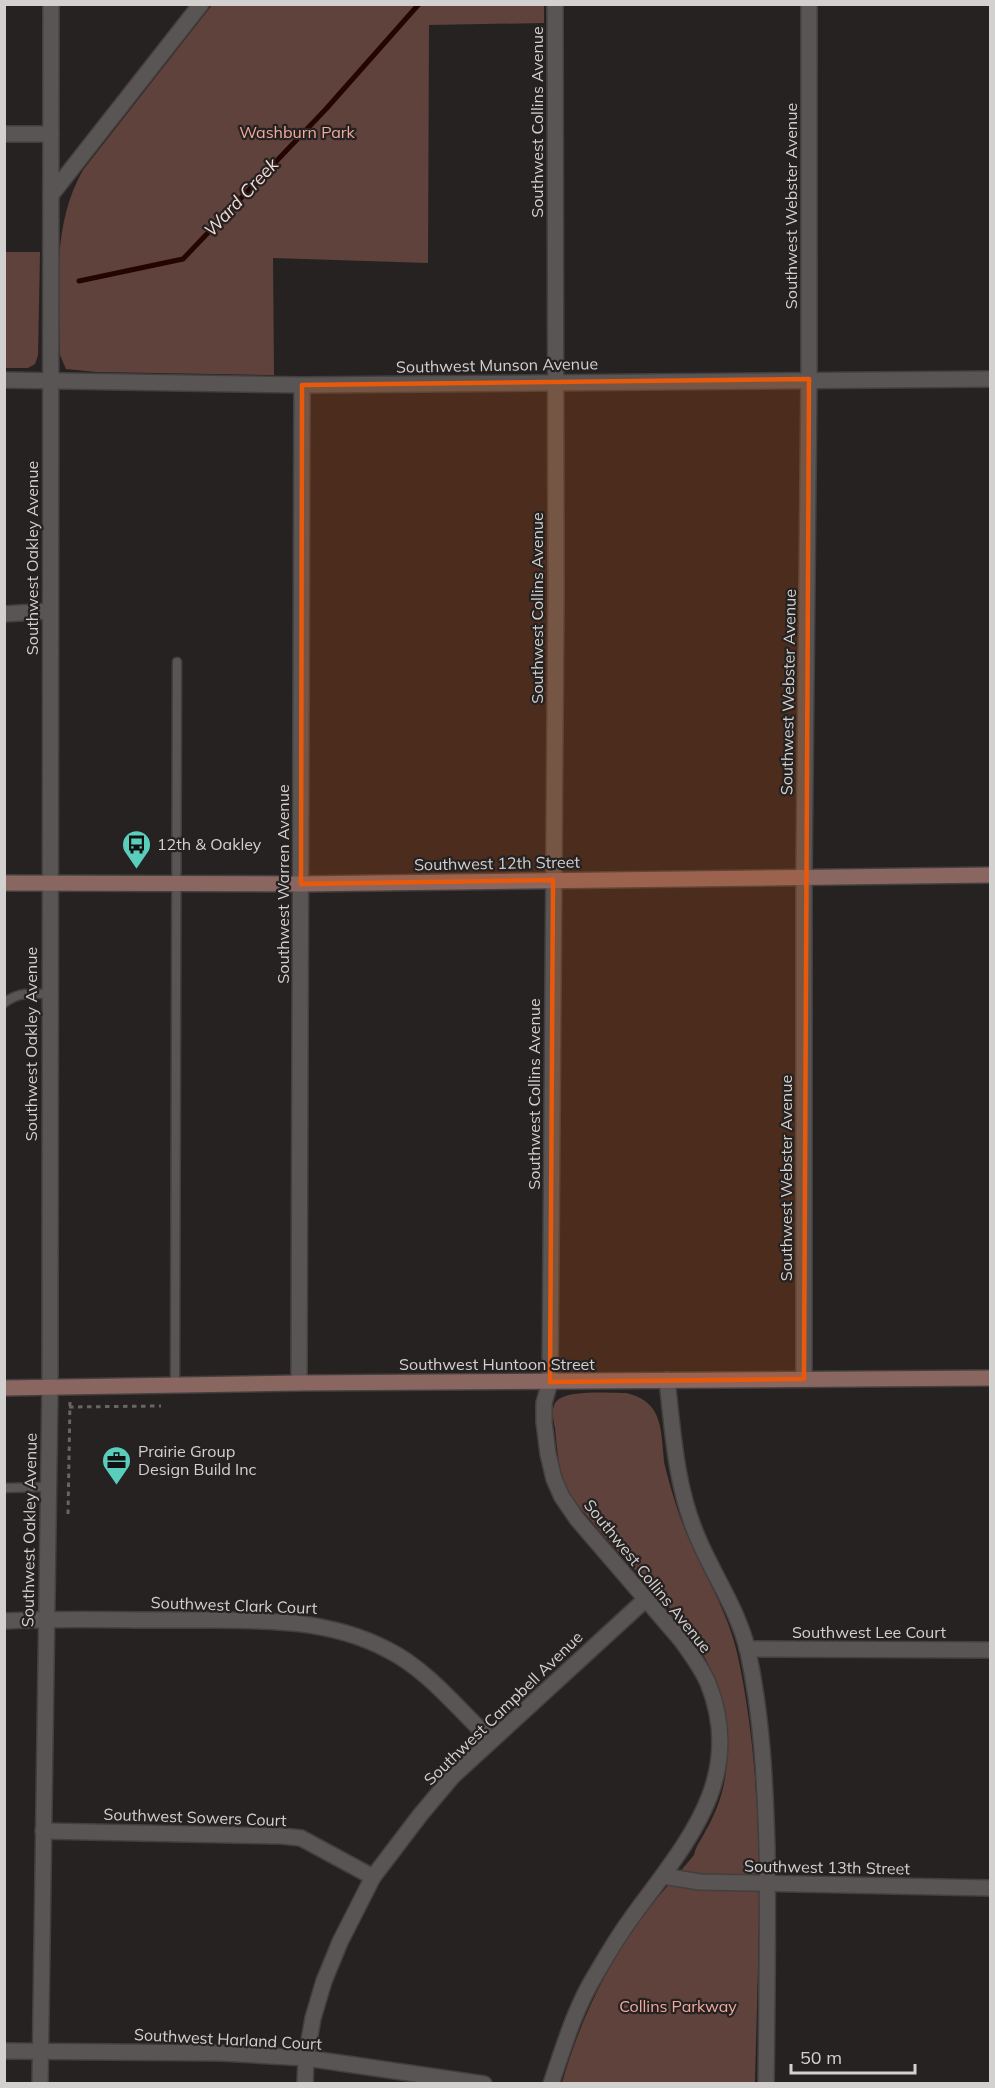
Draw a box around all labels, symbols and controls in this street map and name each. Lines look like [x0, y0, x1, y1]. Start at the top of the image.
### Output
street label: Southwest Collins Avenue [527, 26, 547, 218]
street label: Southwest Webster Avenue [781, 103, 801, 309]
park label: Washburn Park [239, 122, 356, 142]
water label: Ward Creek [199, 152, 284, 241]
street label: Southwest Munson Avenue [396, 353, 598, 377]
street label: Southwest Oakley Avenue [22, 461, 42, 655]
street label: Southwest Collins Avenue [527, 512, 547, 704]
street label: Southwest Webster Avenue [776, 589, 800, 795]
street label: Southwest Warren Avenue [273, 784, 293, 984]
bus stop icon: 12th & Oakley [120, 828, 152, 870]
place label: 12th & Oakley [157, 834, 262, 854]
street label: Southwest 12th Street [414, 852, 581, 874]
street label: Southwest Oakley Avenue [21, 947, 41, 1141]
street label: Southwest Collins Avenue [524, 998, 544, 1190]
street label: Southwest Webster Avenue [776, 1075, 796, 1281]
street label: Southwest Huntoon Street [399, 1354, 595, 1374]
street label: Southwest Oakley Avenue [17, 1433, 41, 1627]
place label: Prairie Group Design Build Inc [138, 1441, 257, 1479]
office icon: Prairie Group Design Build Inc [101, 1444, 133, 1486]
street label: Southwest Collins Avenue [580, 1495, 716, 1657]
street label: Southwest Clark Court [150, 1592, 318, 1618]
street label: Southwest Lee Court [792, 1622, 946, 1642]
street label: Southwest Campbell Avenue [419, 1627, 587, 1789]
street label: Southwest Sowers Court [103, 1804, 287, 1830]
street label: Southwest 13th Street [744, 1856, 911, 1878]
park label: Collins Parkway [619, 1996, 737, 2016]
street label: Southwest Harland Court [134, 2024, 323, 2054]
scale bar [791, 2037, 916, 2075]
text: 50 m [800, 2046, 842, 2069]

